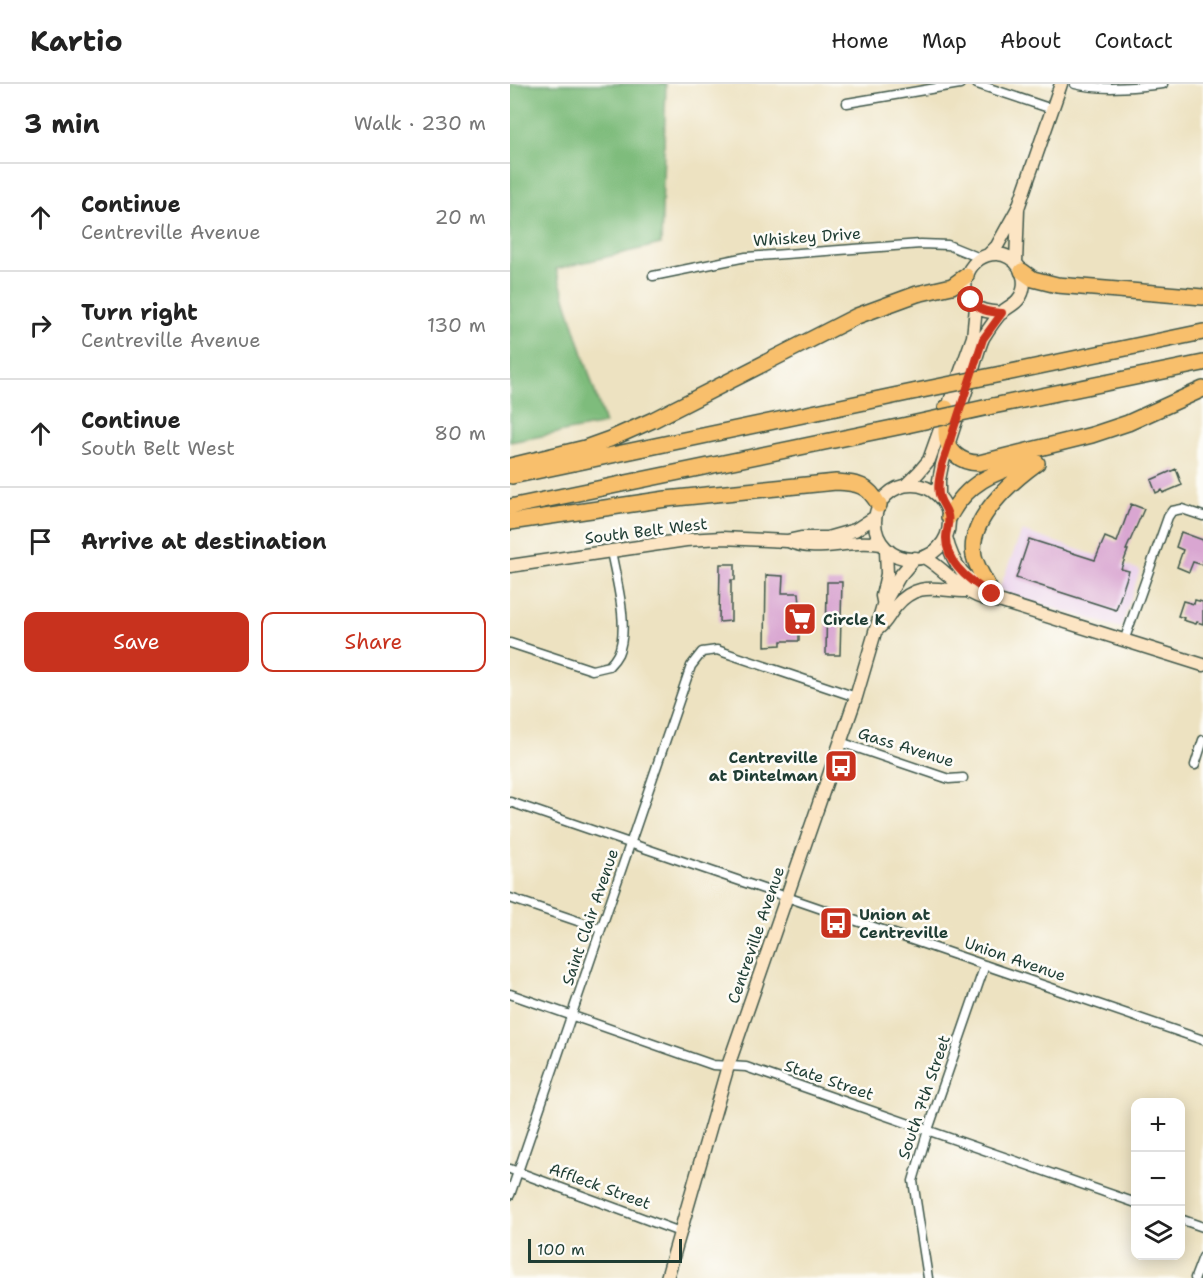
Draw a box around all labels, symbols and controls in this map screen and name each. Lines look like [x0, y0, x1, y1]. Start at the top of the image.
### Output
text: Kartio [30, 22, 123, 60]
text: Home [831, 27, 889, 55]
text: Map [922, 27, 967, 55]
text: About [1000, 27, 1061, 55]
text: Contact [1094, 27, 1173, 55]
text: 3 min [24, 106, 100, 141]
text: Walk · 230 m [354, 110, 486, 136]
text: Continue [81, 190, 181, 219]
icon: ahead [24, 201, 57, 234]
text: 20 m [435, 204, 486, 230]
text: Centreville Avenue [81, 219, 260, 245]
street label: Whiskey Drive [752, 223, 862, 251]
route start [957, 286, 983, 312]
text: Turn right [81, 298, 198, 327]
icon: right [24, 309, 57, 342]
text: 130 m [427, 312, 486, 338]
text: Centreville Avenue [81, 327, 260, 353]
text: Continue [81, 406, 181, 435]
icon: ahead [24, 417, 57, 450]
text: 80 m [434, 420, 486, 446]
text: South Belt West [81, 435, 235, 461]
street label: South Belt West [584, 513, 708, 549]
icon: arrive [24, 525, 57, 558]
text: Arrive at destination [81, 527, 327, 556]
route end [978, 580, 1004, 606]
supermarket icon: Circle K [782, 601, 818, 637]
place label: Circle K [823, 609, 885, 630]
button: Save [24, 612, 249, 672]
button: Share [261, 612, 486, 672]
street label: Gass Avenue [855, 722, 957, 772]
place label: Centreville at Dintelman [709, 747, 818, 786]
bus stop icon: Centreville at Dintelman [823, 748, 859, 784]
street label: Saint Clair Avenue [557, 846, 623, 988]
street label: Centreville Avenue [723, 864, 789, 1006]
place label: Union at Centreville [859, 904, 949, 943]
bus stop icon: Union at Centreville [818, 905, 854, 941]
street label: Union Avenue [962, 932, 1068, 986]
street label: South 7th Street [893, 1032, 955, 1162]
street label: State Street [782, 1055, 876, 1105]
map controls [1131, 1098, 1185, 1260]
button: + [1131, 1098, 1185, 1152]
button: − [1131, 1152, 1185, 1206]
street label: Affleck Street [546, 1158, 654, 1214]
button: layers [1131, 1206, 1185, 1260]
scale bar [528, 1236, 682, 1264]
text: 100 m [537, 1239, 585, 1260]

